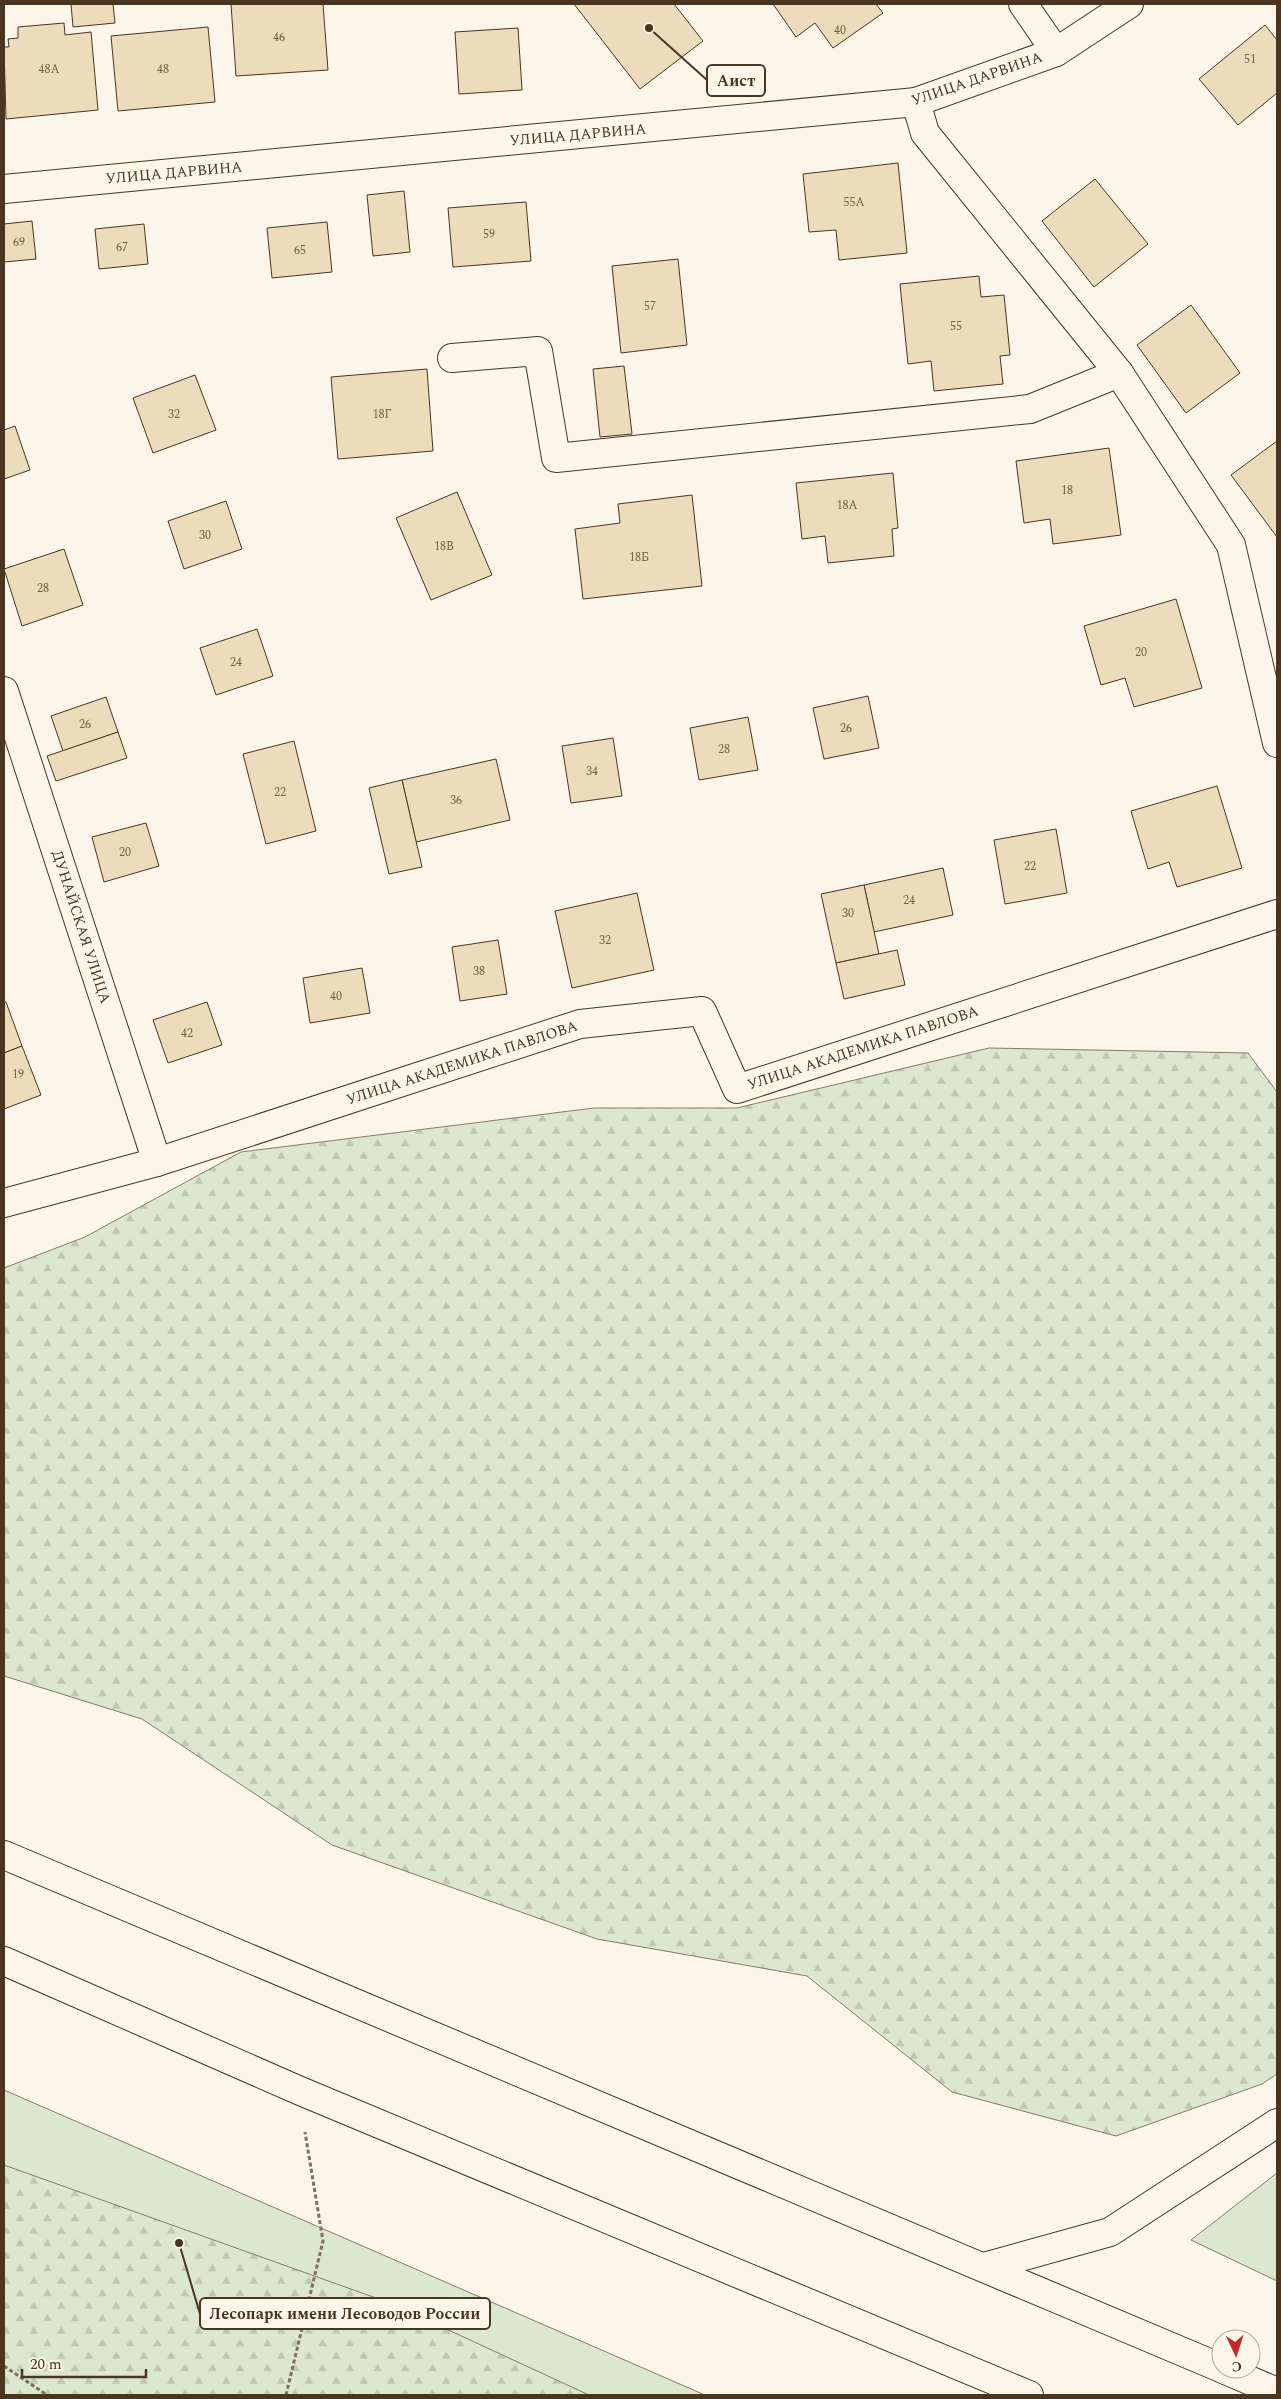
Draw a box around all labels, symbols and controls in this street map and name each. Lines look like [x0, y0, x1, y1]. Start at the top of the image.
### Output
house number: 40 [834, 21, 846, 40]
house number: 46 [273, 28, 285, 47]
street label: УЛИЦА ДАРВИНА [908, 46, 1046, 112]
house number: 51 [1244, 50, 1256, 69]
house number: 48А [38, 60, 60, 79]
house number: 48 [157, 60, 169, 79]
callout: Аист [707, 65, 765, 96]
text: Аист [717, 69, 755, 93]
street label: УЛИЦА ДАРВИНА [509, 118, 647, 152]
street label: УЛИЦА ДАРВИНА [105, 156, 243, 190]
house number: 55А [843, 193, 865, 212]
house number: 59 [483, 225, 495, 244]
house number: 69 [13, 233, 25, 252]
house number: 67 [116, 238, 128, 257]
house number: 65 [294, 241, 306, 260]
house number: 57 [644, 297, 656, 316]
house number: 55 [950, 317, 962, 336]
house number: 32 [168, 405, 180, 424]
house number: 18Г [372, 405, 392, 424]
house number: 18 [1061, 481, 1073, 500]
house number: 18А [836, 496, 858, 515]
house number: 30 [199, 526, 211, 545]
house number: 18В [434, 537, 454, 556]
house number: 18Б [629, 548, 649, 567]
house number: 28 [37, 579, 49, 598]
house number: 20 [1135, 643, 1147, 662]
house number: 24 [230, 653, 242, 672]
house number: 26 [79, 715, 91, 734]
house number: 26 [840, 719, 852, 738]
house number: 28 [718, 740, 730, 759]
house number: 34 [586, 762, 598, 781]
house number: 22 [274, 783, 286, 802]
house number: 36 [450, 791, 462, 810]
house number: 20 [119, 843, 131, 862]
street label: ДУНАЙСКАЯ УЛИЦА [45, 847, 117, 1007]
house number: 22 [1024, 857, 1036, 876]
house number: 24 [903, 891, 915, 910]
house number: 30 [842, 904, 854, 923]
house number: 32 [599, 931, 611, 950]
house number: 38 [473, 962, 485, 981]
house number: 40 [330, 987, 342, 1006]
street label: УЛИЦА АКАДЕМИКА ПАВЛОВА [744, 1000, 982, 1096]
street label: УЛИЦА АКАДЕМИКА ПАВЛОВА [343, 1015, 581, 1111]
house number: 42 [181, 1024, 193, 1043]
house number: 19 [12, 1065, 24, 1084]
callout: Лесопарк имени Лесоводов России [200, 2298, 490, 2329]
text: Лесопарк имени Лесоводов России [210, 2302, 480, 2326]
north arrow [1211, 2329, 1261, 2379]
scale bar [22, 2346, 146, 2378]
text: 20 m [30, 2353, 62, 2376]
text: С [1231, 2356, 1243, 2377]

